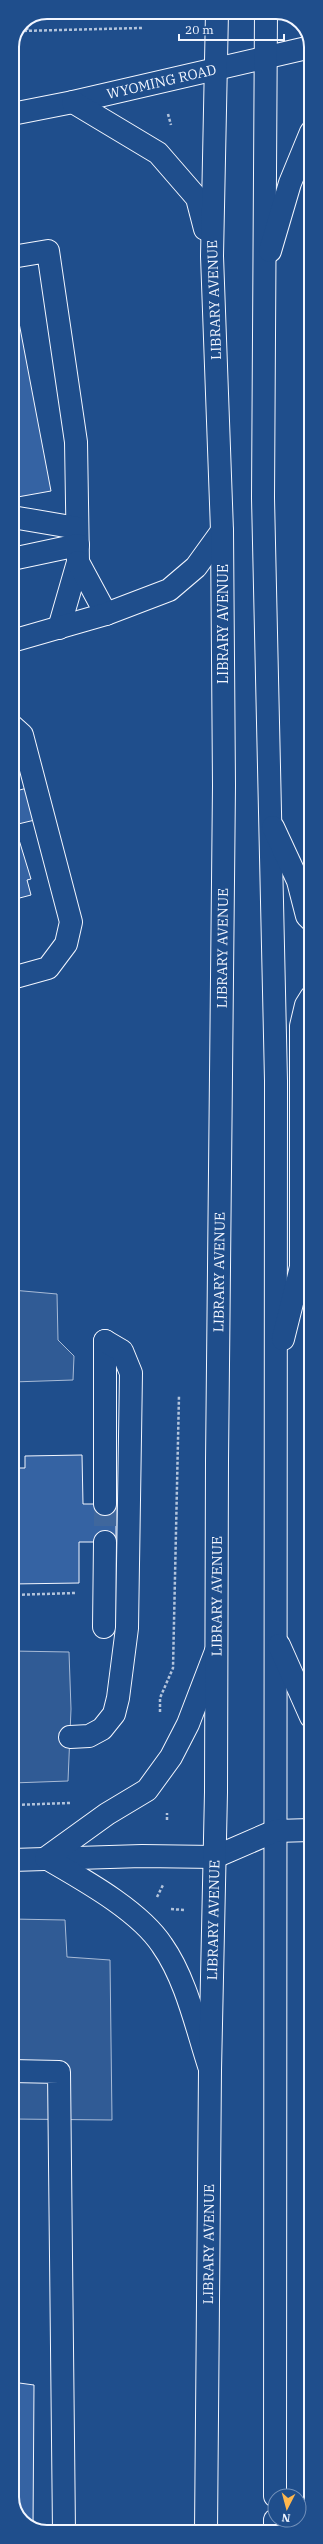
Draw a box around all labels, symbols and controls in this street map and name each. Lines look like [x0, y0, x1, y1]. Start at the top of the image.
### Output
scale bar [179, 16, 284, 42]
text: 20 m [185, 22, 214, 37]
street label: WYOMING ROAD [105, 60, 218, 103]
street label: LIBRARY AVENUE [203, 240, 225, 360]
street label: LIBRARY AVENUE [214, 564, 232, 684]
street label: LIBRARY AVENUE [213, 888, 232, 1008]
street label: LIBRARY AVENUE [209, 1212, 229, 1332]
street label: LIBRARY AVENUE [207, 1536, 226, 1656]
street label: LIBRARY AVENUE [203, 1860, 224, 1980]
street label: LIBRARY AVENUE [199, 2184, 218, 2304]
north arrow [267, 2488, 307, 2528]
text: N [281, 2510, 291, 2525]

